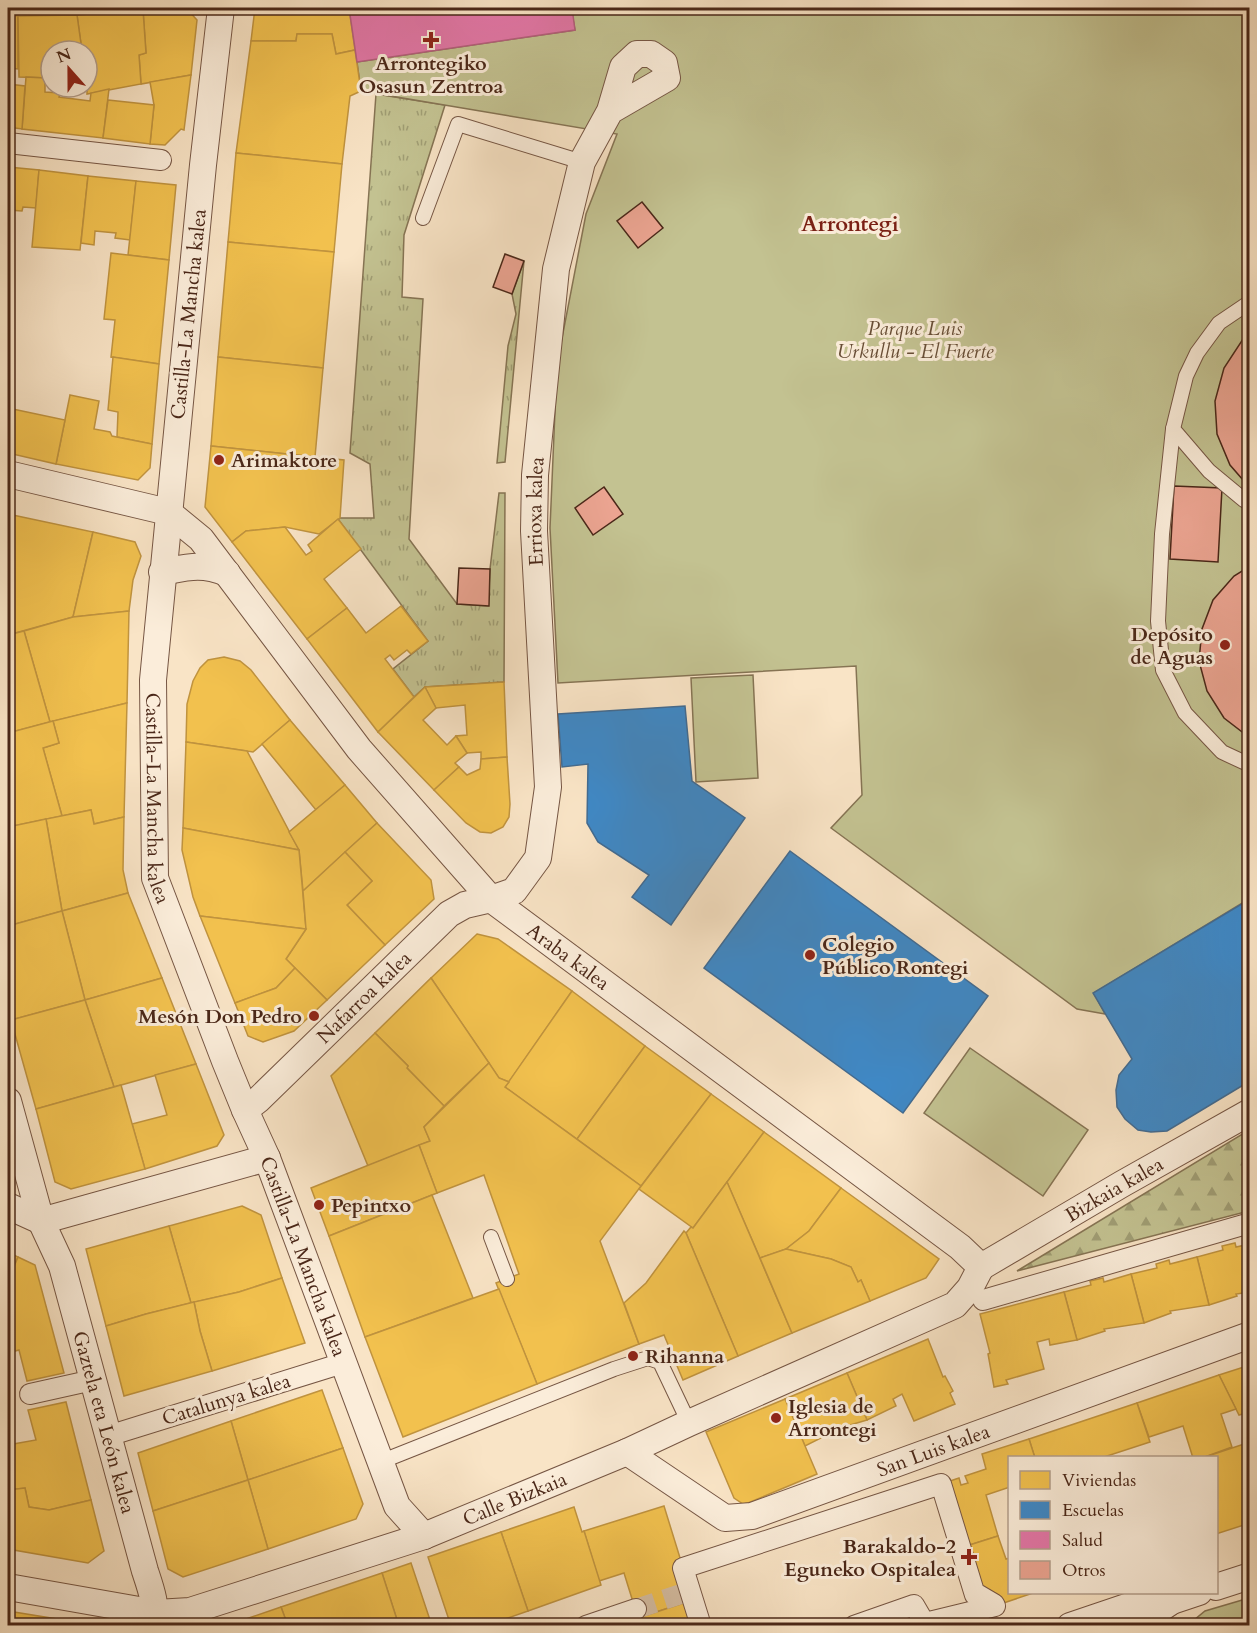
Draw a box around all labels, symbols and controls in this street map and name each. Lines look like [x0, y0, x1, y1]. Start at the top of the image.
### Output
marker: Arrontegiko Osasun Zentroa [422, 31, 440, 49]
north arrow [39, 39, 99, 99]
text: N [54, 43, 75, 69]
place label: Arrontegiko Osasun Zentroa [358, 50, 504, 100]
street label: Castilla-La Mancha kalea [164, 207, 213, 421]
district label: Arrontegi [801, 209, 899, 239]
park label: Parque Luis Urkullu - El Fuerte [836, 315, 994, 365]
place label: Arimaktore [231, 447, 337, 474]
marker: Arimaktore [212, 453, 226, 467]
street label: Errioxa kalea [521, 455, 551, 567]
place label: Depósito de Aguas [1130, 621, 1213, 671]
marker: Depósito de Aguas [1218, 638, 1232, 652]
street label: Castilla-La Mancha kalea [139, 693, 177, 908]
street label: Araba kalea [521, 917, 615, 997]
place label: Colegio Público Rontegi [822, 931, 968, 981]
street label: Nafarroa kalea [311, 945, 417, 1050]
marker: Colegio Público Rontegi [803, 948, 817, 962]
place label: Mesón Don Pedro [138, 1003, 302, 1030]
marker: Mesón Don Pedro [307, 1009, 321, 1023]
street label: Bizkaia kalea [1060, 1150, 1168, 1229]
street label: Castilla-La Mancha kalea [254, 1153, 353, 1361]
place label: Pepintxo [331, 1192, 411, 1219]
marker: Pepintxo [312, 1198, 326, 1212]
street label: Gaztela eta León kalea [66, 1328, 142, 1517]
place label: Rihanna [645, 1343, 724, 1370]
marker: Rihanna [626, 1349, 640, 1363]
street label: Catalunya kalea [159, 1367, 294, 1432]
place label: Iglesia de Arrontegi [788, 1393, 877, 1443]
marker: Iglesia de Arrontegi [769, 1411, 783, 1425]
street label: San Luis kalea [873, 1418, 994, 1484]
legend [1008, 1456, 1218, 1594]
street label: Calle Bizkaia [459, 1465, 571, 1533]
text: Viviendas [1062, 1468, 1136, 1493]
text: Escuelas [1062, 1498, 1124, 1523]
text: Salud [1062, 1528, 1103, 1553]
place label: Barakaldo-2 Eguneko Ospitalea [784, 1533, 956, 1583]
marker: Barakaldo-2 Eguneko Ospitalea [960, 1548, 978, 1566]
text: Otros [1062, 1558, 1106, 1583]

